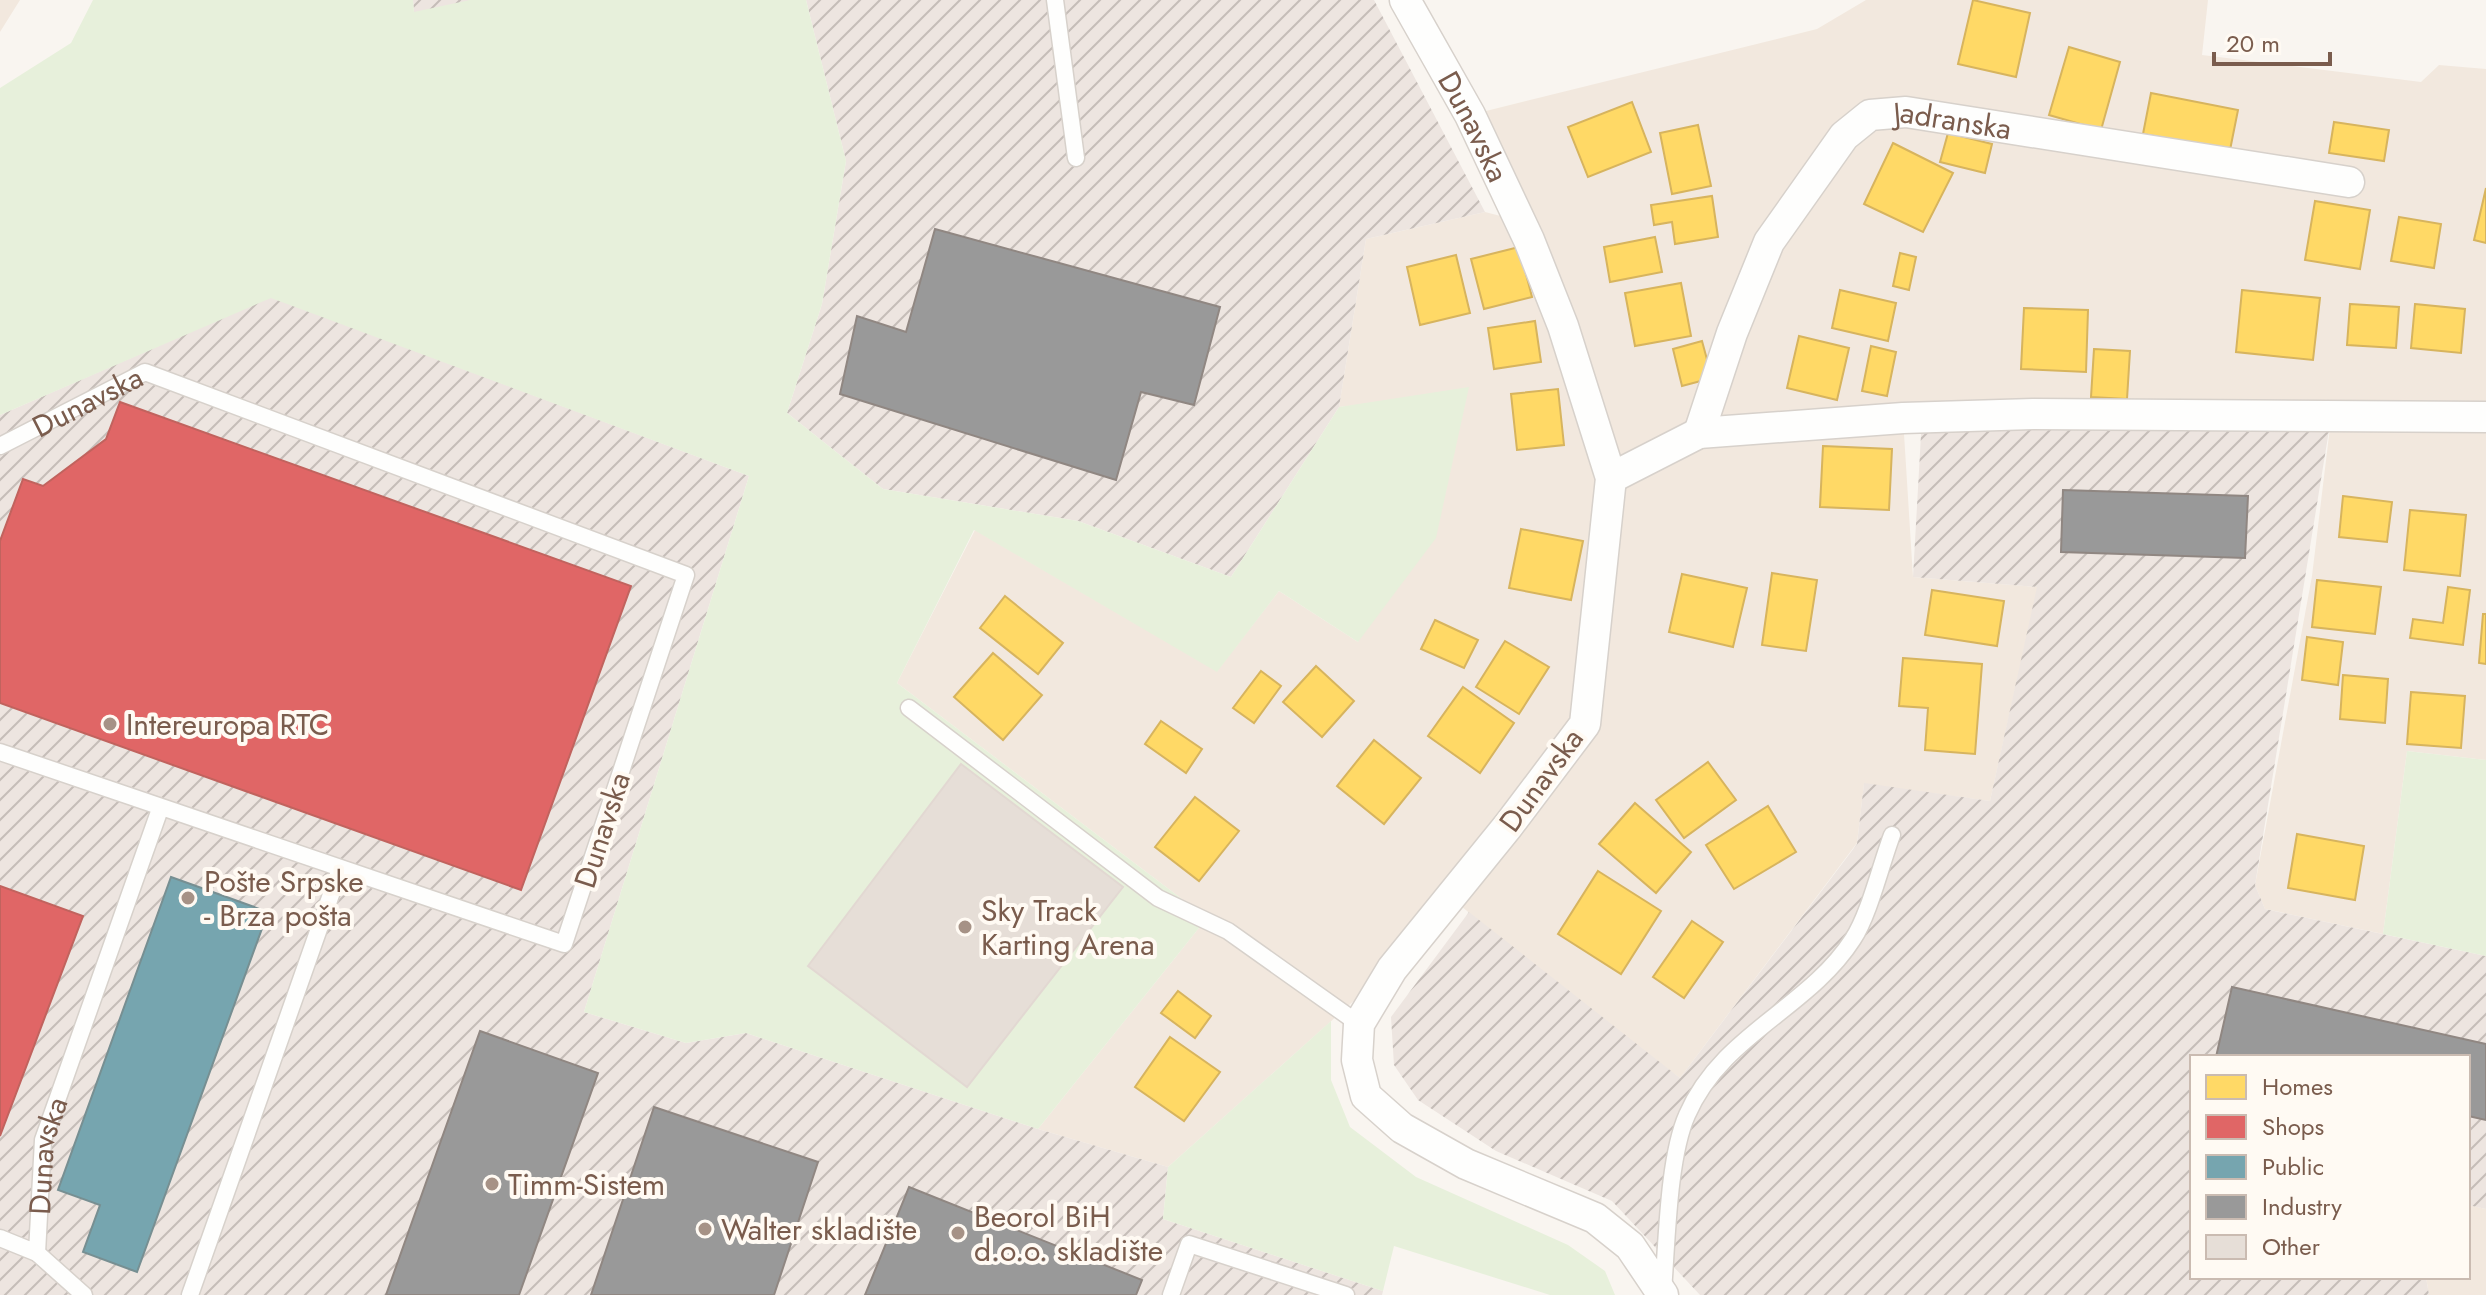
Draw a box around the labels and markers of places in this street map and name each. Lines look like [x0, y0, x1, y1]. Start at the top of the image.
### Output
place label: Intereuropa RTC [126, 703, 329, 746]
marker: Intereuropa RTC [101, 715, 119, 733]
place label: Pošte Srpske - Brza pošta [204, 860, 364, 937]
marker: Pošte Srpske - Brza pošta [179, 889, 197, 907]
place label: Sky Track Karting Arena [981, 889, 1155, 966]
marker: Sky Track Karting Arena [956, 918, 974, 936]
place label: Timm-Sistem [508, 1163, 665, 1206]
marker: Timm-Sistem [483, 1175, 501, 1193]
place label: Beorol BiH d.o.o. skladište [974, 1195, 1163, 1272]
place label: Walter skladište [721, 1208, 917, 1251]
marker: Walter skladište [696, 1220, 714, 1238]
marker: Beorol BiH d.o.o. skladište [949, 1224, 967, 1242]

